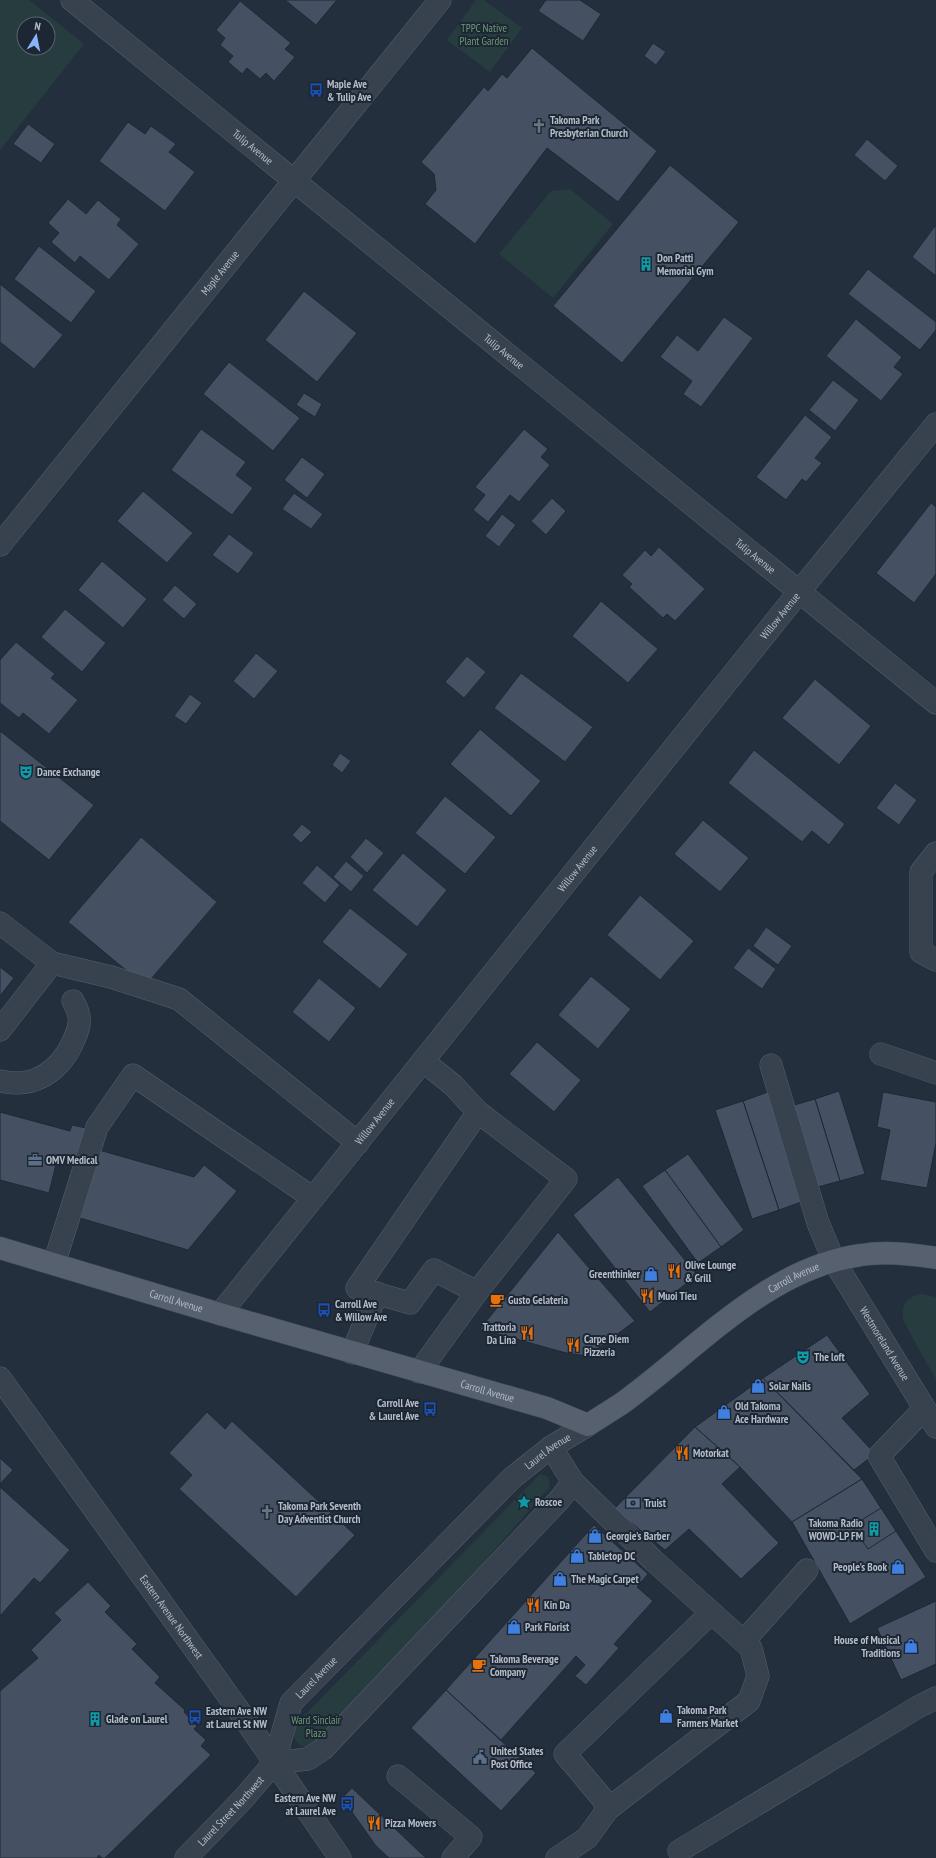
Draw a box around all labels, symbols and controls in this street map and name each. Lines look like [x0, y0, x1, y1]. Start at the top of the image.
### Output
north arrow [16, 16, 56, 56]
text: N [34, 19, 42, 34]
park label: TPPC Native Plant Garden [459, 21, 509, 48]
place label: Maple Ave & Tulip Ave [327, 77, 372, 104]
bus stop icon: Maple Ave & Tulip Ave [308, 82, 324, 98]
place label: Takoma Park Presbyterian Church [550, 113, 628, 140]
church icon: Takoma Park Presbyterian Church [531, 118, 547, 134]
street label: Tulip Avenue [230, 126, 276, 168]
street label: Maple Avenue [198, 247, 242, 298]
place label: Don Patti Memorial Gym [657, 251, 713, 278]
building icon: Don Patti Memorial Gym [638, 256, 654, 272]
street label: Tulip Avenue [481, 331, 528, 373]
street label: Tulip Avenue [732, 535, 779, 577]
street label: Willow Avenue [757, 589, 803, 642]
theatre icon: Dance Exchange [18, 764, 34, 780]
place label: Dance Exchange [37, 765, 101, 779]
street label: Willow Avenue [554, 842, 600, 895]
street label: Willow Avenue [352, 1095, 398, 1147]
office icon: OMV Medical [27, 1152, 43, 1168]
place label: OMV Medical [46, 1153, 98, 1167]
place label: Olive Lounge & Grill [685, 1258, 737, 1285]
street label: Carroll Avenue [765, 1259, 821, 1296]
restaurant icon: Olive Lounge & Grill [666, 1263, 682, 1279]
shop icon: Greenthinker [643, 1266, 659, 1282]
place label: Greenthinker [589, 1267, 641, 1281]
street label: Carroll Avenue [148, 1286, 205, 1316]
restaurant icon: Muoi Tieu [639, 1288, 655, 1304]
place label: Muoi Tieu [658, 1289, 697, 1303]
cafe icon: Gusto Gelateria [489, 1292, 505, 1308]
place label: Gusto Gelateria [508, 1293, 569, 1307]
place label: Carroll Ave & Willow Ave [335, 1297, 387, 1324]
bus stop icon: Carroll Ave & Willow Ave [316, 1302, 332, 1318]
street label: Westmoreland Avenue [857, 1304, 913, 1384]
place label: Trattoria Da Lina [482, 1320, 516, 1347]
restaurant icon: Trattoria Da Lina [519, 1325, 535, 1341]
place label: Carpe Diem Pizzeria [584, 1332, 629, 1359]
restaurant icon: Carpe Diem Pizzeria [565, 1337, 581, 1353]
theatre icon: The loft [795, 1349, 811, 1365]
place label: The loft [814, 1350, 845, 1364]
street label: Carroll Avenue [459, 1377, 516, 1405]
shop icon: Solar Nails [750, 1378, 766, 1394]
place label: Solar Nails [769, 1379, 811, 1393]
place label: Carroll Ave & Laurel Ave [369, 1396, 419, 1423]
place label: Old Takoma Ace Hardware [734, 1399, 789, 1426]
bus stop icon: Carroll Ave & Laurel Ave [422, 1401, 438, 1417]
shop icon: Old Takoma Ace Hardware [716, 1404, 732, 1420]
street label: Laurel Avenue [522, 1430, 574, 1472]
restaurant icon: Motorkat [674, 1445, 690, 1461]
place label: Motorkat [693, 1446, 730, 1460]
place icon: Roscoe [516, 1494, 532, 1510]
place label: Roscoe [535, 1495, 562, 1509]
bank icon: Truist [625, 1495, 641, 1511]
place label: Truist [644, 1496, 667, 1510]
place label: Takoma Park Seventh Day Adventist Church [278, 1499, 361, 1526]
church icon: Takoma Park Seventh Day Adventist Church [259, 1504, 275, 1520]
place label: Takoma Radio WOWD-LP FM [808, 1516, 863, 1543]
building icon: Takoma Radio WOWD-LP FM [866, 1521, 882, 1537]
shop icon: Georgie's Barber [587, 1528, 603, 1544]
place label: Georgie's Barber [606, 1529, 670, 1543]
shop icon: Tabletop DC [569, 1548, 585, 1564]
place label: Tabletop DC [588, 1549, 635, 1563]
shop icon: People's Book [890, 1559, 906, 1575]
place label: People's Book [833, 1560, 887, 1574]
shop icon: The Magic Carpet [552, 1571, 568, 1587]
street label: Eastern Avenue Northwest [137, 1572, 206, 1661]
place label: The Magic Carpet [571, 1572, 639, 1586]
restaurant icon: Kin Da [525, 1597, 541, 1613]
place label: Kin Da [544, 1598, 570, 1612]
shop icon: Park Florist [506, 1619, 522, 1635]
place label: Park Florist [525, 1620, 570, 1634]
place label: House of Musical Traditions [834, 1633, 900, 1660]
shop icon: House of Musical Traditions [903, 1638, 919, 1654]
place label: Takoma Beverage Company [490, 1652, 559, 1679]
street label: Laurel Avenue [292, 1653, 340, 1701]
cafe icon: Takoma Beverage Company [471, 1657, 487, 1673]
place label: Takoma Park Farmers Market [677, 1703, 739, 1730]
place label: Eastern Ave NW at Laurel St NW [206, 1704, 267, 1731]
shop icon: Takoma Park Farmers Market [658, 1708, 674, 1724]
bus stop icon: Eastern Ave NW at Laurel St NW [187, 1709, 203, 1725]
building icon: Glade on Laurel [87, 1711, 103, 1727]
place label: Glade on Laurel [106, 1712, 168, 1726]
park label: Ward Sinclair Plaza [291, 1713, 341, 1740]
place label: United States Post Office [491, 1744, 544, 1771]
public building icon: United States Post Office [472, 1749, 488, 1765]
street label: Laurel Street Northwest [195, 1773, 267, 1849]
place label: Eastern Ave NW at Laurel Ave [275, 1791, 336, 1818]
bus stop icon: Eastern Ave NW at Laurel Ave [339, 1796, 355, 1812]
restaurant icon: Pizza Movers [366, 1815, 382, 1831]
place label: Pizza Movers [385, 1816, 436, 1830]

